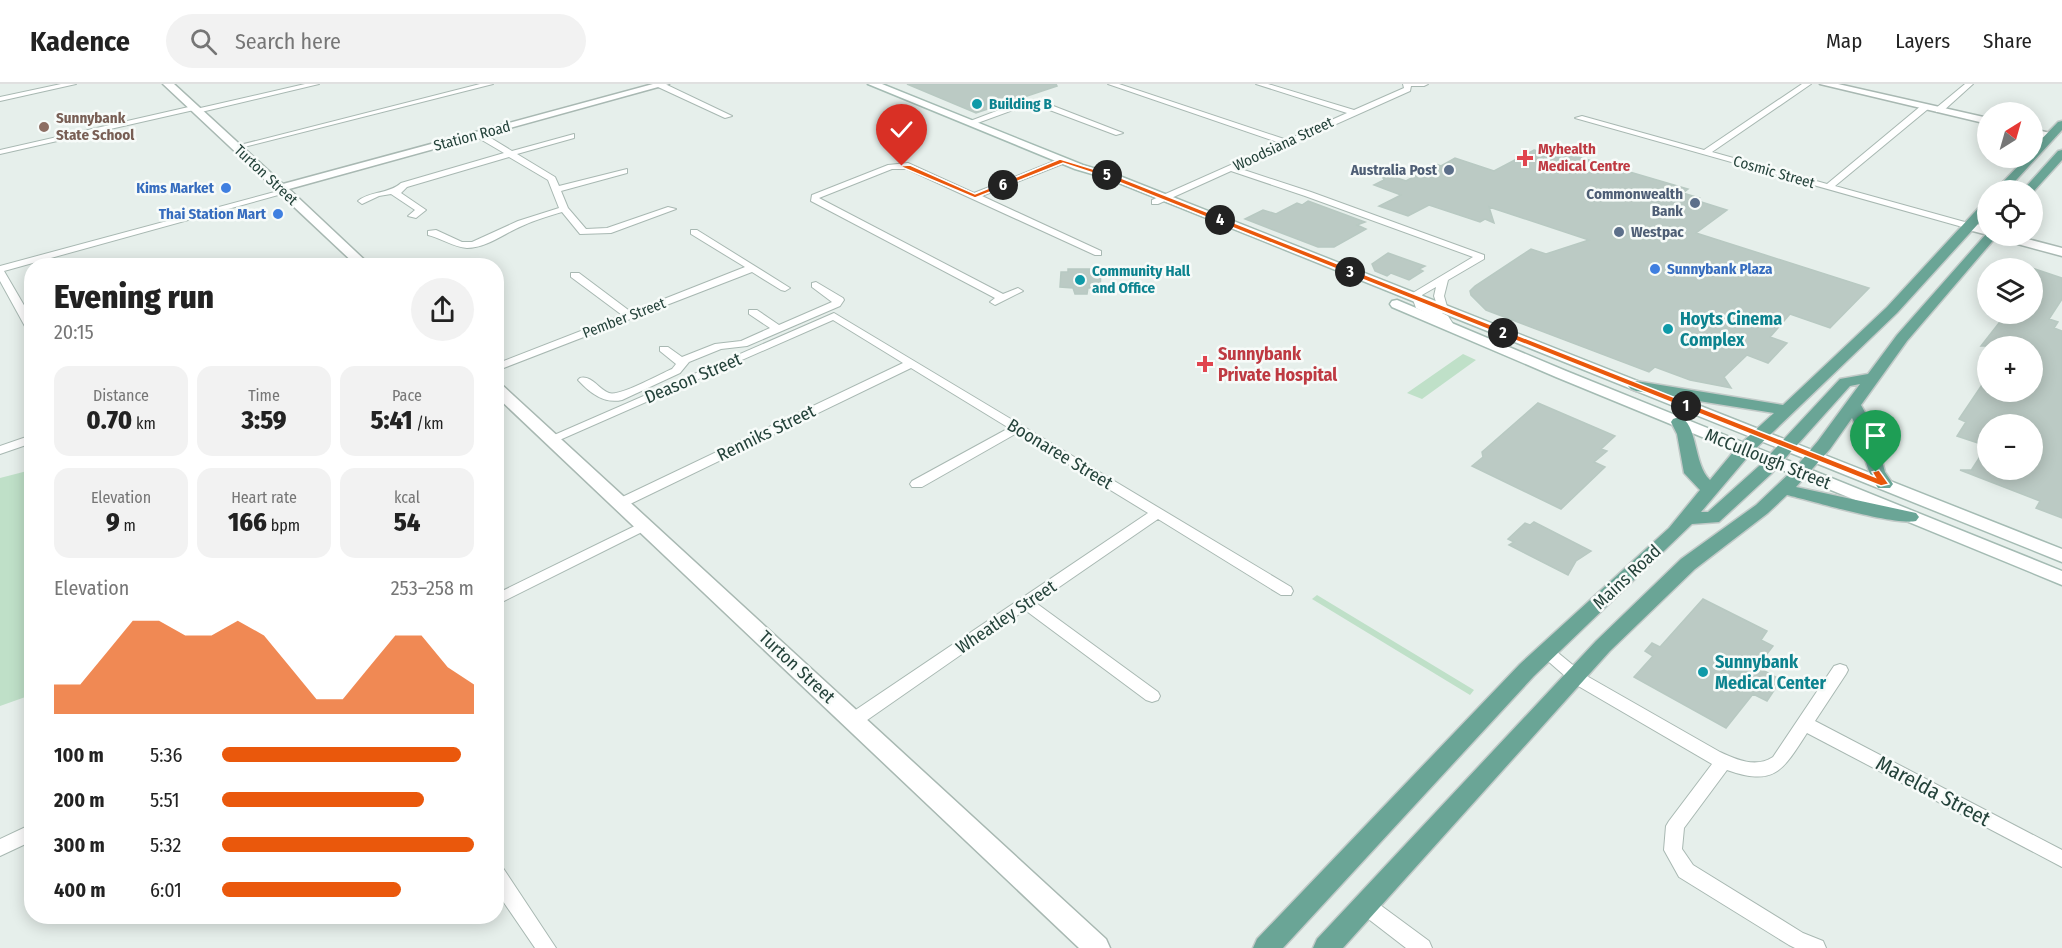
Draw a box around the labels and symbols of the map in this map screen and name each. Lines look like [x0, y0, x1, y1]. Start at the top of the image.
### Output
place label: Building B [989, 95, 1053, 113]
marker: Building B [970, 97, 984, 111]
north arrow [1977, 102, 2043, 168]
pin [876, 104, 927, 166]
place label: Sunnybank State School [56, 109, 135, 144]
street label: Woodsiana Street [1230, 113, 1336, 175]
street label: Station Road [432, 117, 512, 155]
marker: Sunnybank State School [37, 120, 51, 134]
place label: Myhealth Medical Centre [1538, 140, 1631, 175]
street label: Turton Street [230, 141, 302, 209]
marker: Myhealth Medical Centre [1516, 149, 1534, 167]
street label: Cosmic Street [1731, 152, 1817, 192]
pin: 5 [1092, 160, 1122, 190]
place label: Australia Post [1350, 161, 1438, 179]
marker: Australia Post [1442, 163, 1456, 177]
pin: 6 [988, 170, 1018, 200]
place label: Kims Market [136, 179, 215, 197]
marker: Kims Market [219, 181, 233, 195]
place label: Commonwealth Bank [1586, 185, 1683, 220]
marker: Commonwealth Bank [1688, 196, 1702, 210]
place label: Thai Station Mart [159, 205, 267, 223]
pin: 4 [1205, 205, 1235, 235]
marker: Thai Station Mart [271, 207, 285, 221]
place label: Westpac [1631, 223, 1684, 241]
marker: Westpac [1612, 225, 1626, 239]
pin: 3 [1335, 257, 1365, 287]
place label: Sunnybank Plaza [1667, 260, 1773, 278]
place label: Community Hall and Office [1092, 262, 1191, 297]
marker: Sunnybank Plaza [1648, 262, 1662, 276]
marker: Community Hall and Office [1073, 273, 1087, 287]
street label: Pember Street [580, 294, 668, 342]
place label: Hoyts Cinema Complex [1680, 308, 1782, 351]
pin: 2 [1488, 318, 1518, 348]
marker: Hoyts Cinema Complex [1661, 322, 1675, 336]
place label: Sunnybank Private Hospital [1218, 343, 1337, 386]
street label: Deason Street [641, 348, 745, 408]
marker: Sunnybank Private Hospital [1196, 355, 1214, 373]
pin: 1 [1671, 391, 1701, 421]
street label: Renniks Street [713, 400, 819, 466]
pin [1850, 410, 1901, 472]
street label: Boonaree Street [1003, 414, 1117, 494]
street label: McCullough Street [1702, 424, 1834, 494]
street label: Mains Road [1588, 540, 1666, 614]
street label: Wheatley Street [952, 575, 1060, 659]
street label: Turton Street [754, 626, 840, 708]
place label: Sunnybank Medical Center [1715, 651, 1826, 694]
marker: Sunnybank Medical Center [1696, 665, 1710, 679]
street label: Marelda Street [1871, 750, 1995, 832]

